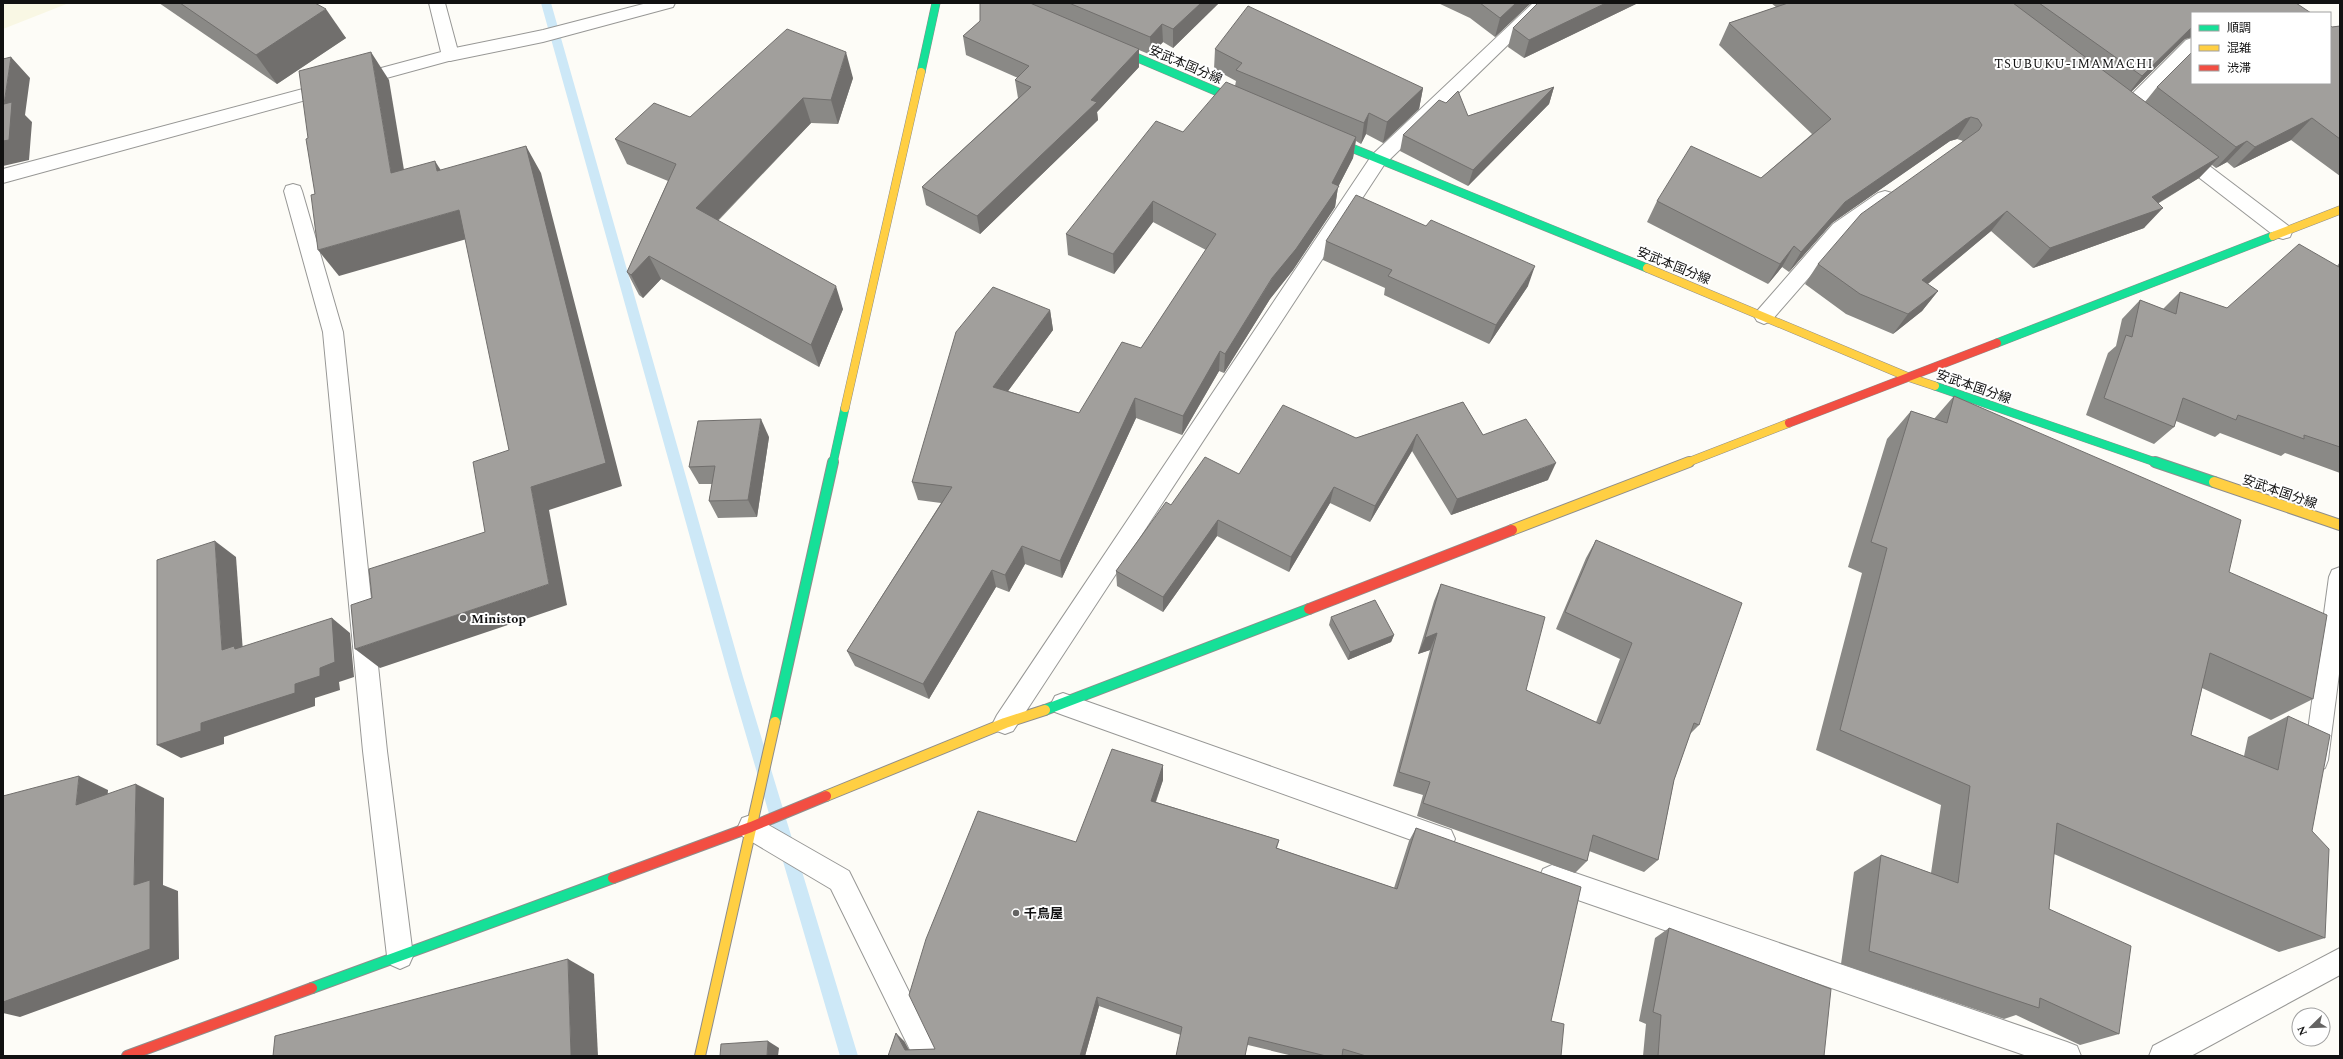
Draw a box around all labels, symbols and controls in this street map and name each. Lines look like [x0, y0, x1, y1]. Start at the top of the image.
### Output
legend [2191, 12, 2331, 84]
text: 順調 [2227, 19, 2251, 38]
text: 混雑 [2227, 39, 2251, 58]
street label: 安武本国分線 [1146, 40, 1225, 89]
district label: TSUBUKU-IMAMACHI [1994, 54, 2154, 74]
text: 渋滞 [2227, 59, 2251, 78]
street label: 安武本国分線 [1634, 242, 1714, 290]
street label: 安武本国分線 [1934, 365, 2014, 409]
street label: 安武本国分線 [2240, 470, 2320, 514]
place label: Ministop [471, 609, 526, 629]
marker: Ministop [458, 613, 468, 623]
place label: 千鳥屋 [1024, 904, 1063, 924]
marker: 千鳥屋 [1011, 908, 1021, 918]
north arrow [2291, 1007, 2331, 1047]
text: N [2293, 1023, 2312, 1038]

